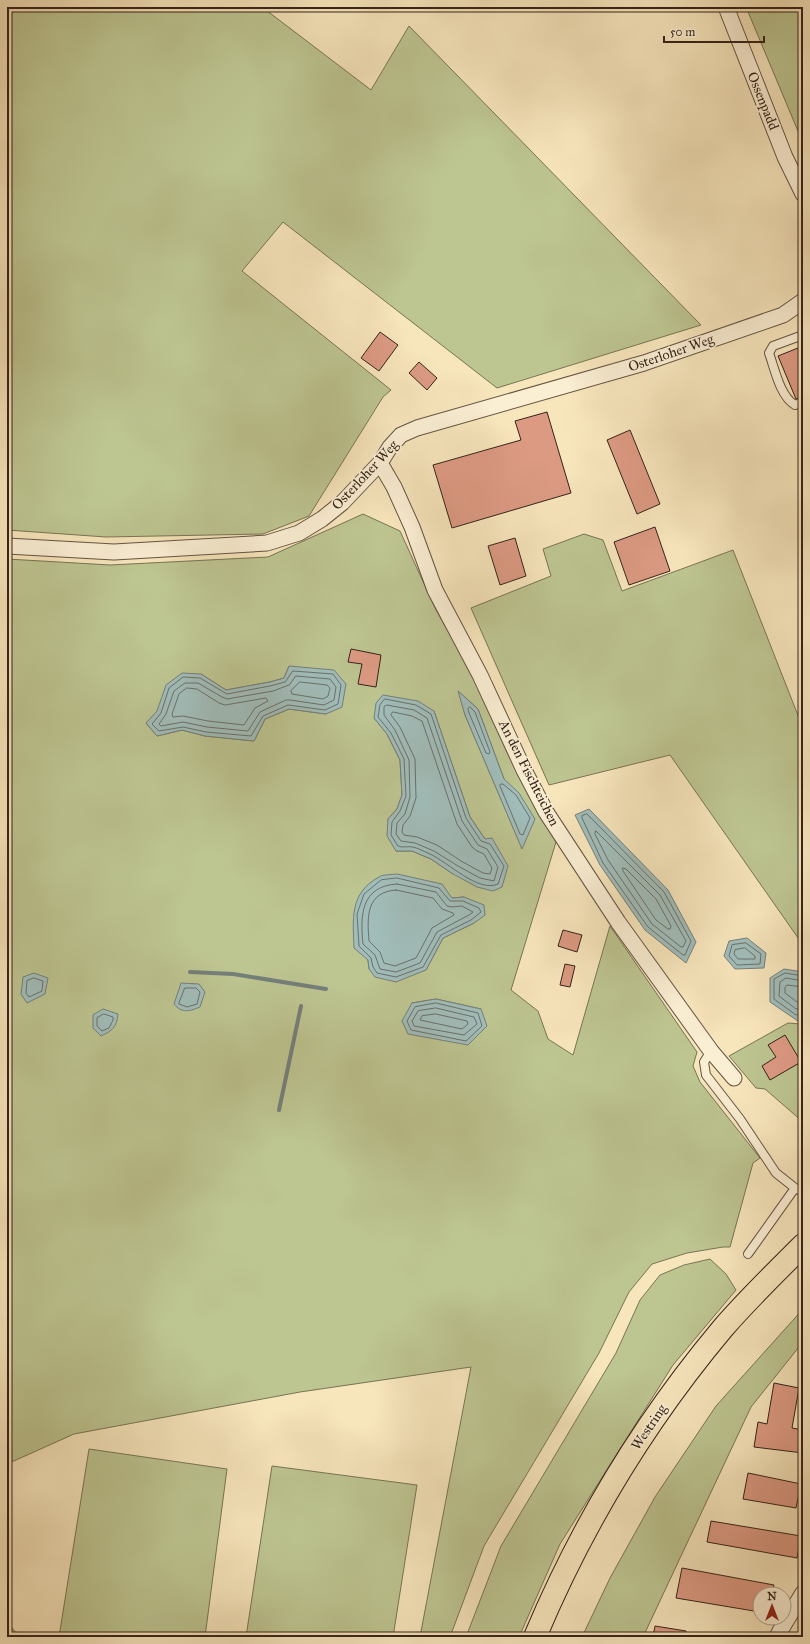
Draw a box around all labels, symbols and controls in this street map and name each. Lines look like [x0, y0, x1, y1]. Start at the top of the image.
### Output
scale bar [664, 18, 764, 44]
text: 50 m [670, 25, 695, 39]
street label: Ossenpadd [744, 69, 782, 133]
street label: Osterloher Weg [626, 330, 717, 376]
street label: Osterloher Weg [328, 436, 402, 514]
street label: An den Fischteichen [494, 716, 563, 829]
street label: Westring [627, 1400, 671, 1453]
north arrow [752, 1586, 792, 1626]
text: N [767, 1590, 777, 1603]

